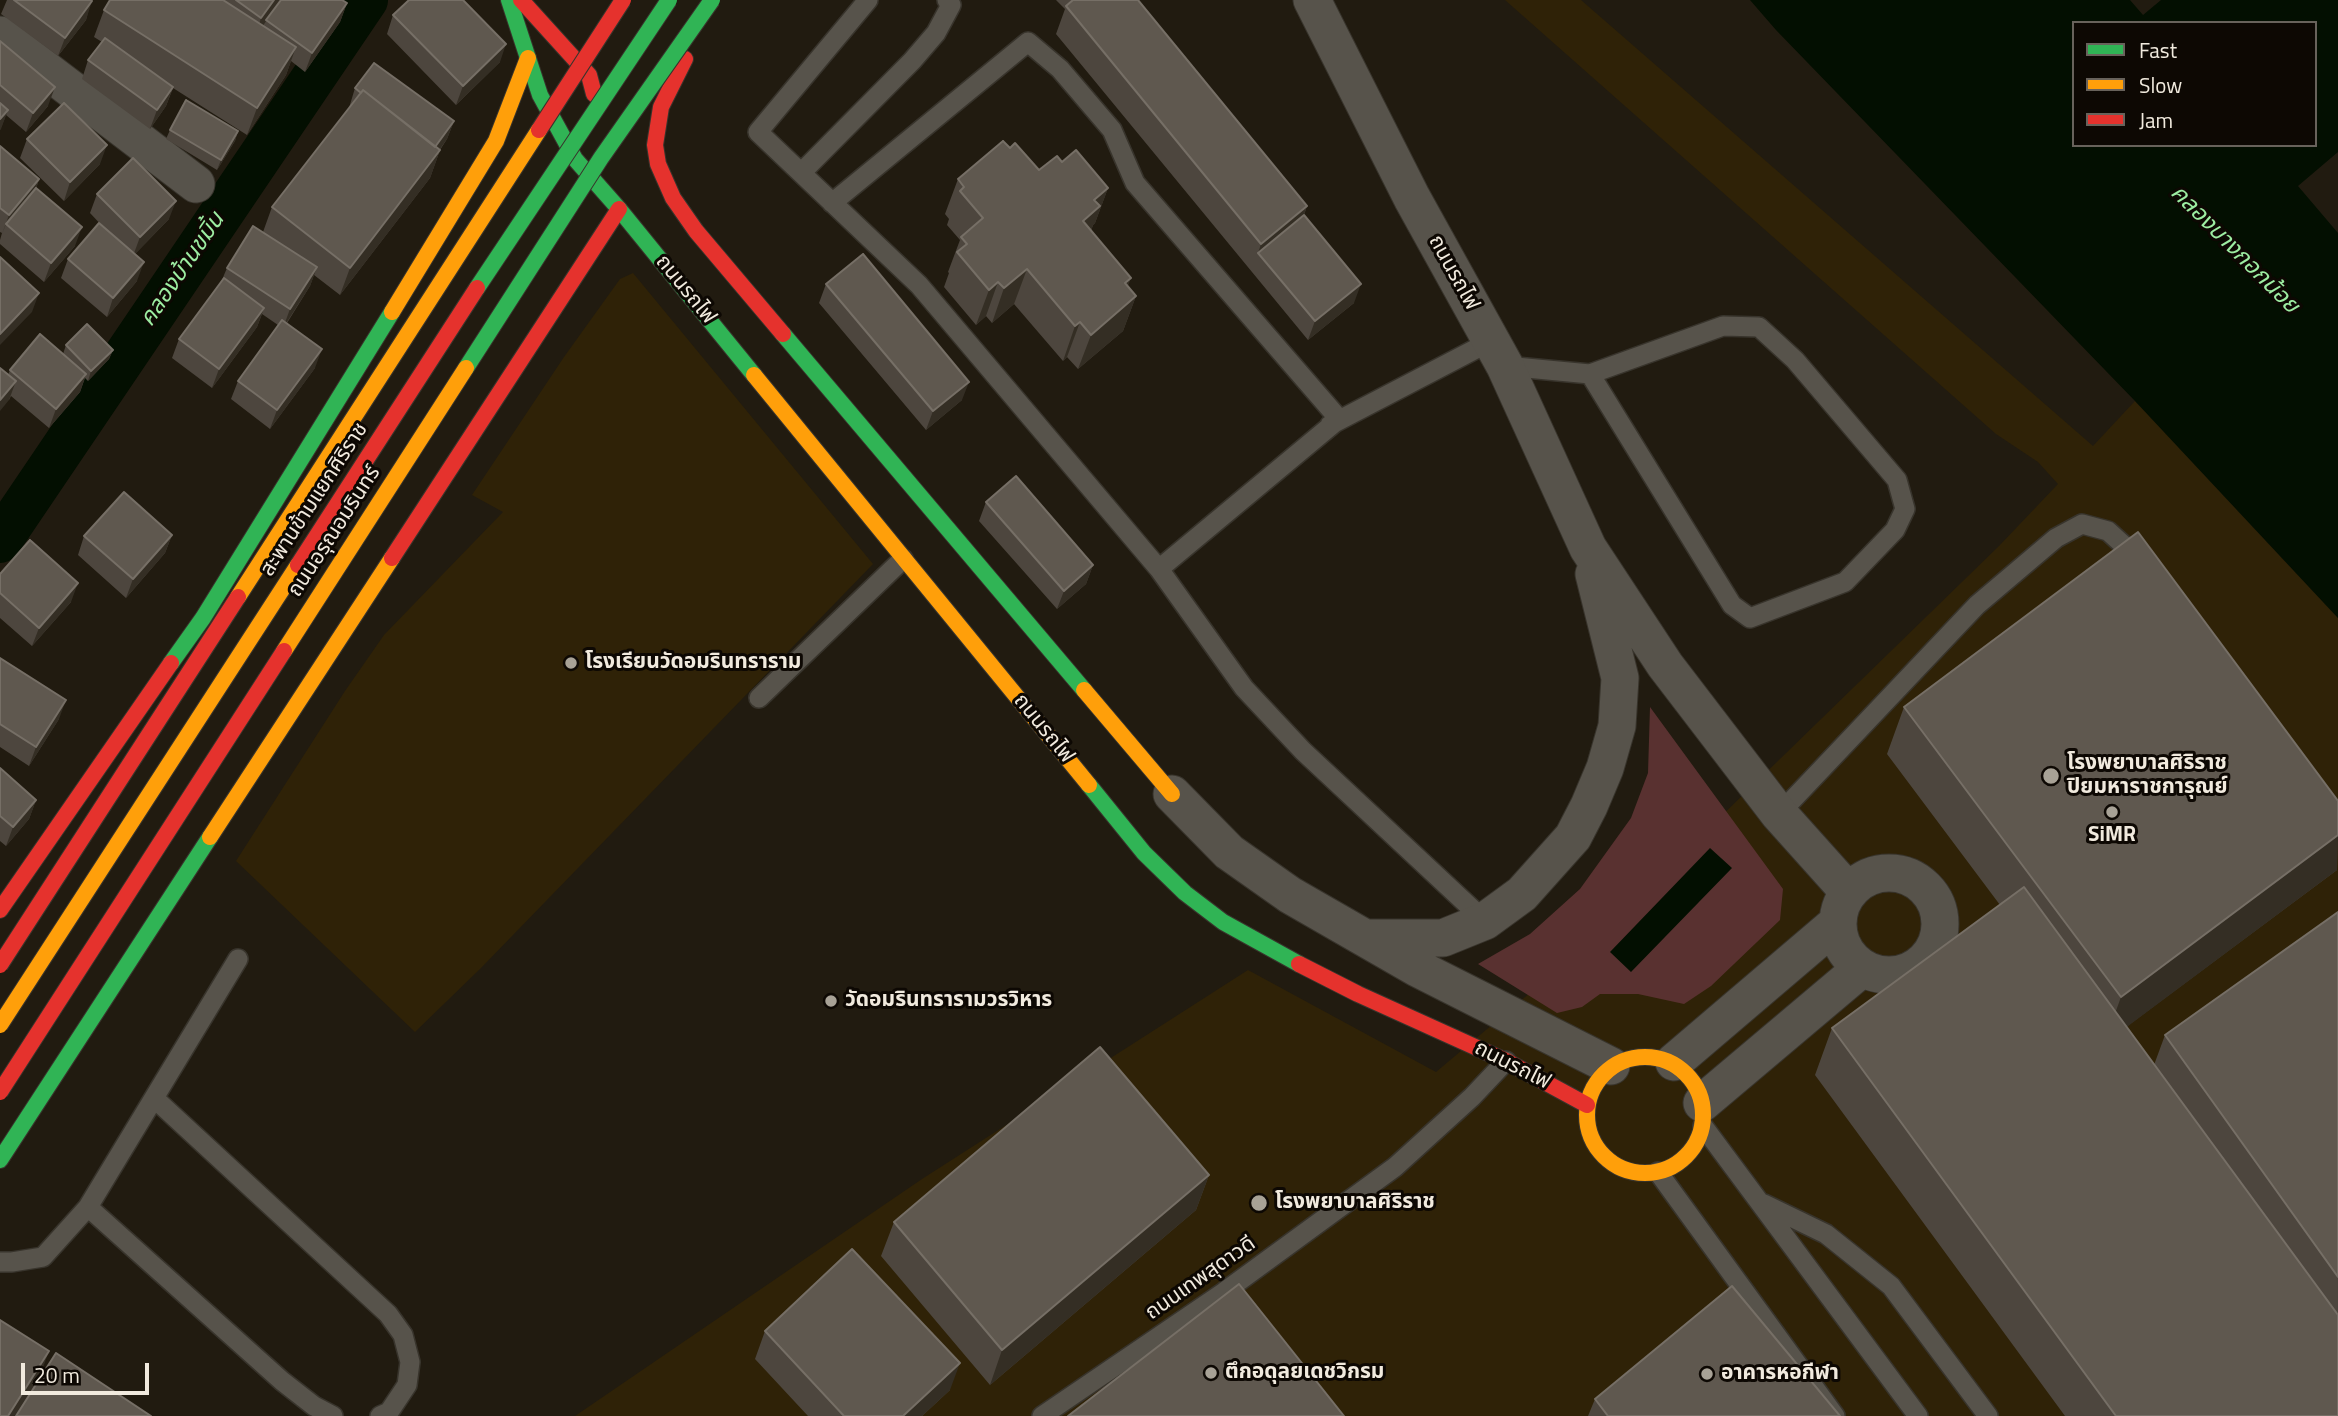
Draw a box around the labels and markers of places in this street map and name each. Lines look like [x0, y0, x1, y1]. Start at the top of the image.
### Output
place label: โรงเรียนวัดอมรินทราราม [585, 650, 801, 676]
marker: โรงเรียนวัดอมรินทราราม [563, 655, 579, 671]
place label: โรงพยาบาลศิริราช ปิยมหาราชการุณย์ [2067, 751, 2228, 801]
marker: โรงพยาบาลศิริราช ปิยมหาราชการุณย์ [2041, 766, 2061, 786]
marker: SiMR [2104, 804, 2120, 820]
place label: SiMR [2088, 823, 2136, 849]
place label: วัดอมรินทรารามวรวิหาร [845, 988, 1052, 1014]
marker: วัดอมรินทรารามวรวิหาร [823, 993, 839, 1009]
place label: โรงพยาบาลศิริราช [1275, 1190, 1435, 1216]
marker: โรงพยาบาลศิริราช [1249, 1193, 1269, 1213]
place label: ตึกอดุลยเดชวิกรม [1225, 1360, 1384, 1386]
place label: อาคารหอกีฬา [1721, 1361, 1839, 1387]
marker: ตึกอดุลยเดชวิกรม [1203, 1365, 1219, 1381]
marker: อาคารหอกีฬา [1699, 1366, 1715, 1382]

